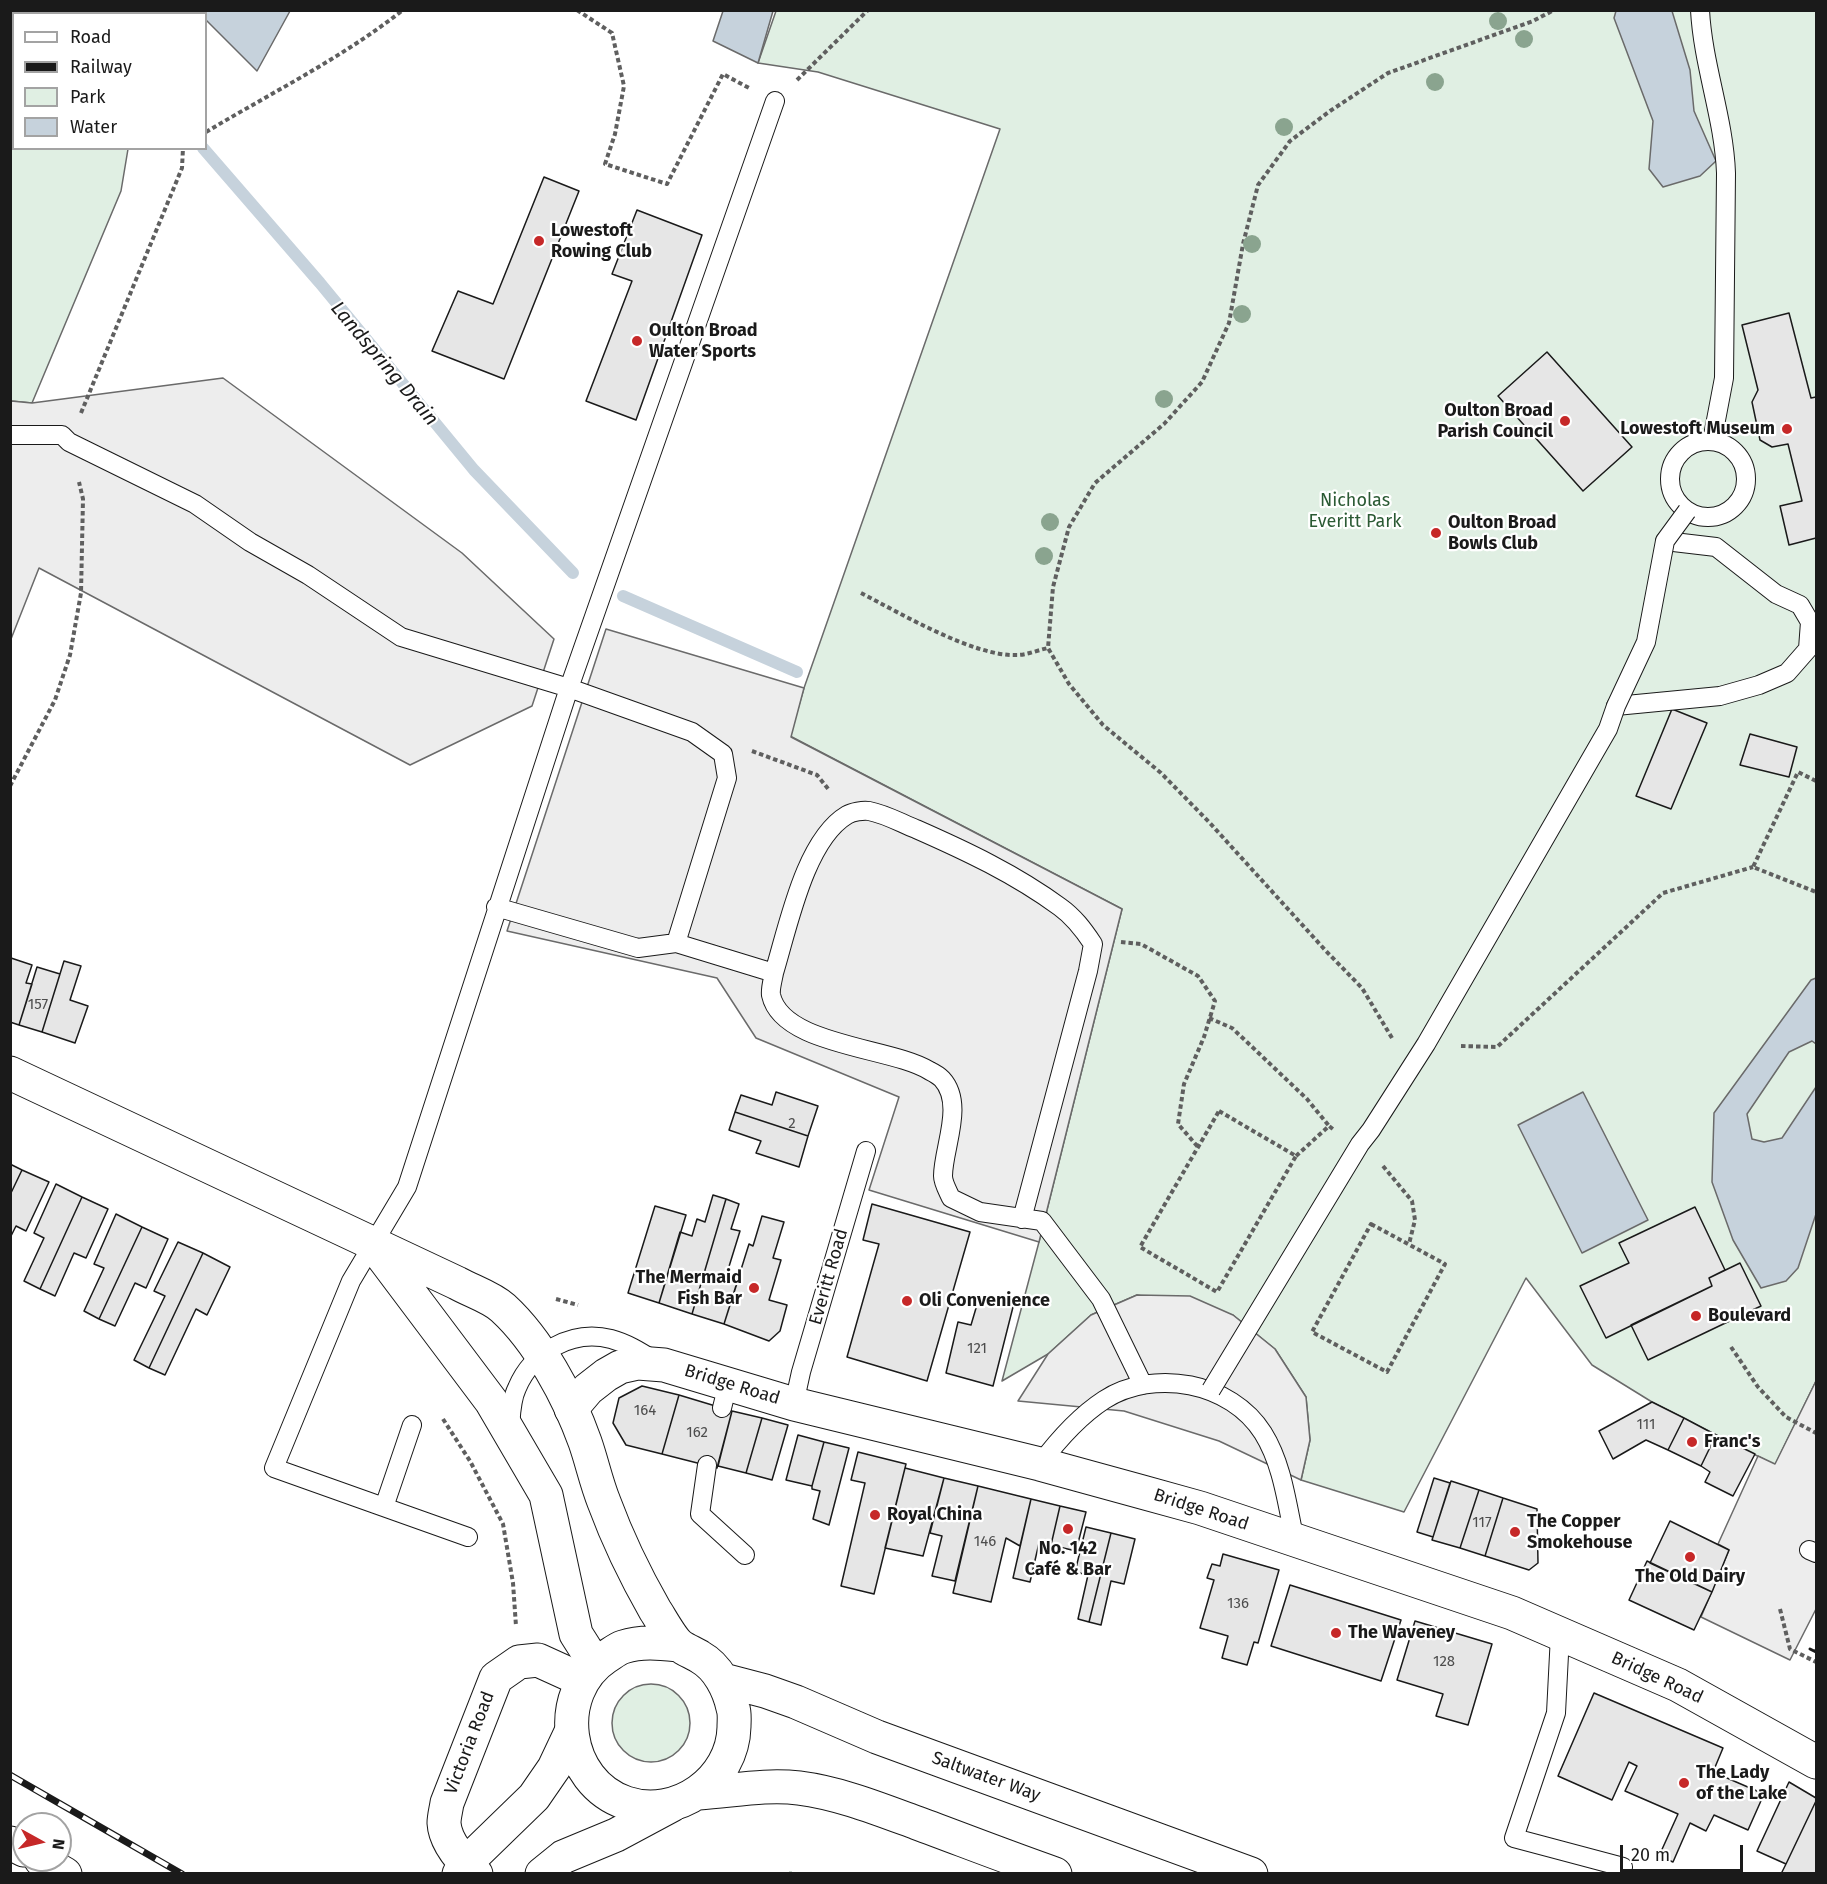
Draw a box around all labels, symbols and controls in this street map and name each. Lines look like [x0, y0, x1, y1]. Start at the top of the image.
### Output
legend [12, 12, 207, 150]
text: Road [70, 26, 112, 48]
text: Railway [70, 56, 132, 78]
text: Park [70, 86, 105, 108]
text: Water [70, 116, 117, 138]
place label: Lowestoft Rowing Club [551, 220, 652, 262]
marker: Lowestoft Rowing Club [532, 234, 546, 248]
water label: Landspring Drain [325, 297, 443, 431]
place label: Oulton Broad Water Sports [649, 320, 758, 362]
marker: Oulton Broad Water Sports [630, 334, 644, 348]
place label: Oulton Broad Parish Council [1437, 400, 1553, 442]
marker: Oulton Broad Parish Council [1558, 414, 1572, 428]
place label: Lowestoft Museum [1620, 418, 1775, 440]
marker: Lowestoft Museum [1780, 422, 1794, 436]
park label: Nicholas Everitt Park [1308, 490, 1402, 532]
place label: Oulton Broad Bowls Club [1448, 512, 1557, 554]
marker: Oulton Broad Bowls Club [1429, 526, 1443, 540]
house number: 157 [28, 996, 48, 1014]
house number: 2 [788, 1115, 796, 1133]
street label: Everitt Road [805, 1226, 853, 1328]
place label: The Mermaid Fish Bar [635, 1267, 742, 1310]
marker: The Mermaid Fish Bar [747, 1281, 761, 1295]
place label: Oli Convenience [919, 1290, 1050, 1312]
marker: Oli Convenience [900, 1294, 914, 1308]
place label: Boulevard [1708, 1305, 1791, 1327]
marker: Boulevard [1689, 1309, 1703, 1323]
house number: 121 [967, 1340, 987, 1358]
street label: Bridge Road [682, 1360, 782, 1410]
house number: 164 [634, 1402, 656, 1420]
house number: 111 [1636, 1416, 1656, 1434]
house number: 162 [686, 1424, 708, 1442]
place label: Franc's [1704, 1431, 1760, 1453]
marker: Franc's [1685, 1435, 1699, 1449]
street label: Bridge Road [1151, 1484, 1251, 1536]
place label: Royal China [887, 1504, 982, 1526]
marker: Royal China [868, 1508, 882, 1522]
place label: The Copper Smokehouse [1527, 1511, 1632, 1553]
house number: 117 [1472, 1514, 1492, 1532]
marker: No. 142 Café & Bar [1061, 1522, 1075, 1536]
marker: The Copper Smokehouse [1508, 1525, 1522, 1539]
house number: 146 [974, 1533, 996, 1551]
place label: No. 142 Café & Bar [1025, 1538, 1111, 1580]
marker: The Old Dairy [1683, 1550, 1697, 1564]
place label: The Old Dairy [1635, 1566, 1745, 1588]
house number: 136 [1227, 1595, 1249, 1613]
place label: The Waveney [1348, 1622, 1455, 1644]
marker: The Waveney [1329, 1626, 1343, 1640]
street label: Bridge Road [1608, 1647, 1706, 1709]
house number: 128 [1433, 1653, 1455, 1671]
street label: Victoria Road [440, 1688, 500, 1798]
street label: Saltwater Way [929, 1747, 1043, 1807]
place label: The Lady of the Lake [1696, 1762, 1787, 1804]
marker: The Lady of the Lake [1677, 1776, 1691, 1790]
north arrow [12, 1812, 72, 1872]
scale bar [1623, 1833, 1746, 1871]
text: N [48, 1838, 68, 1851]
text: 20 m [1631, 1844, 1670, 1866]

